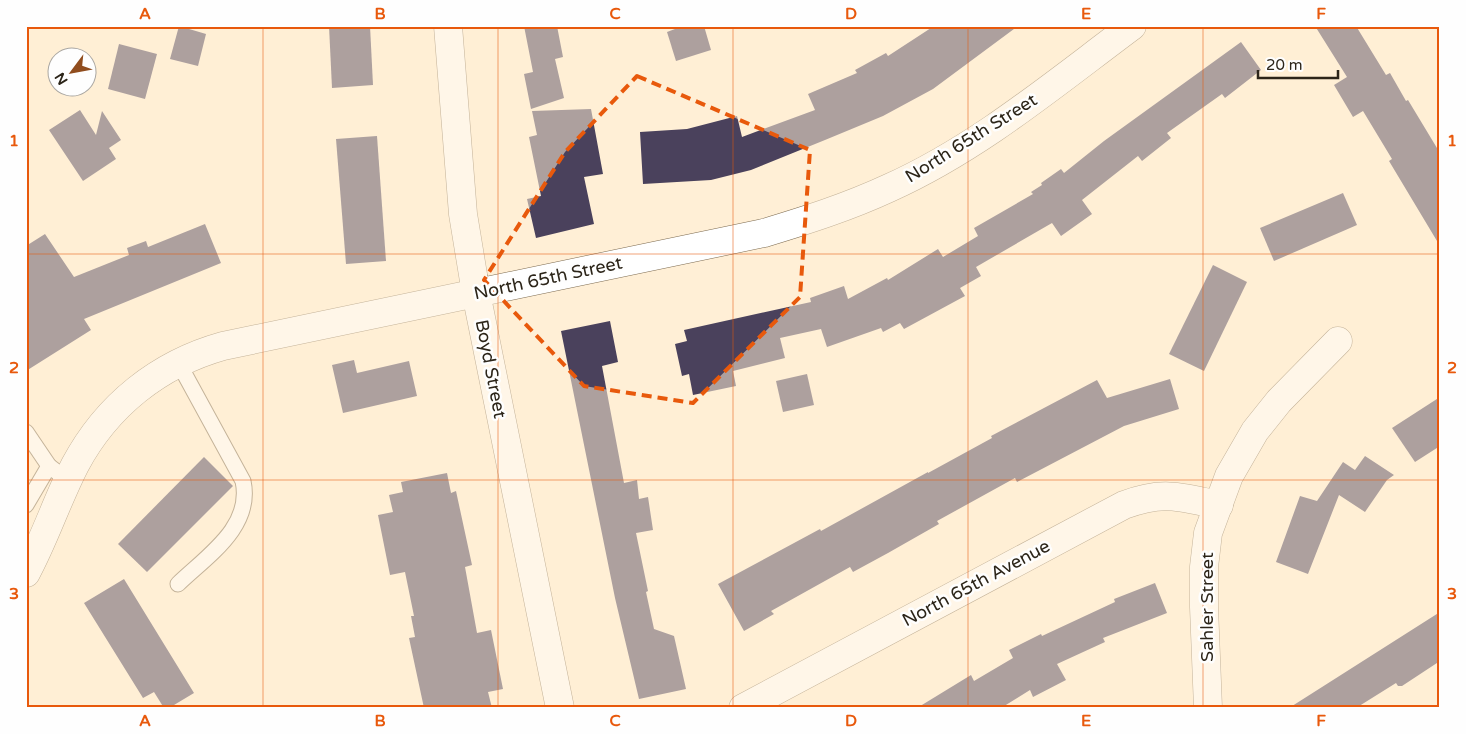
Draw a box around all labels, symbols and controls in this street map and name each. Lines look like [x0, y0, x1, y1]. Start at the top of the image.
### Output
text: A [139, 4, 151, 24]
text: B [374, 4, 386, 24]
text: C [609, 4, 621, 24]
text: D [845, 4, 857, 24]
text: E [1081, 4, 1091, 24]
text: F [1316, 4, 1326, 24]
north arrow [48, 48, 98, 98]
scale bar [1258, 48, 1338, 80]
text: 20 m [1266, 56, 1303, 74]
text: N [51, 69, 72, 88]
street label: North 65th Street [901, 89, 1041, 187]
text: 1 [9, 131, 19, 151]
text: 1 [1447, 131, 1457, 151]
street label: North 65th Street [472, 252, 624, 304]
street label: Boyd Street [471, 318, 511, 420]
text: 2 [9, 358, 19, 378]
text: 2 [1447, 358, 1457, 378]
street label: North 65th Avenue [898, 535, 1054, 631]
street label: Sahler Street [1196, 552, 1218, 662]
text: 3 [9, 584, 19, 604]
text: 3 [1447, 584, 1457, 604]
text: A [139, 711, 151, 731]
text: B [374, 711, 386, 731]
text: C [609, 711, 621, 731]
text: D [845, 711, 857, 731]
text: E [1081, 711, 1091, 731]
text: F [1316, 711, 1326, 731]

